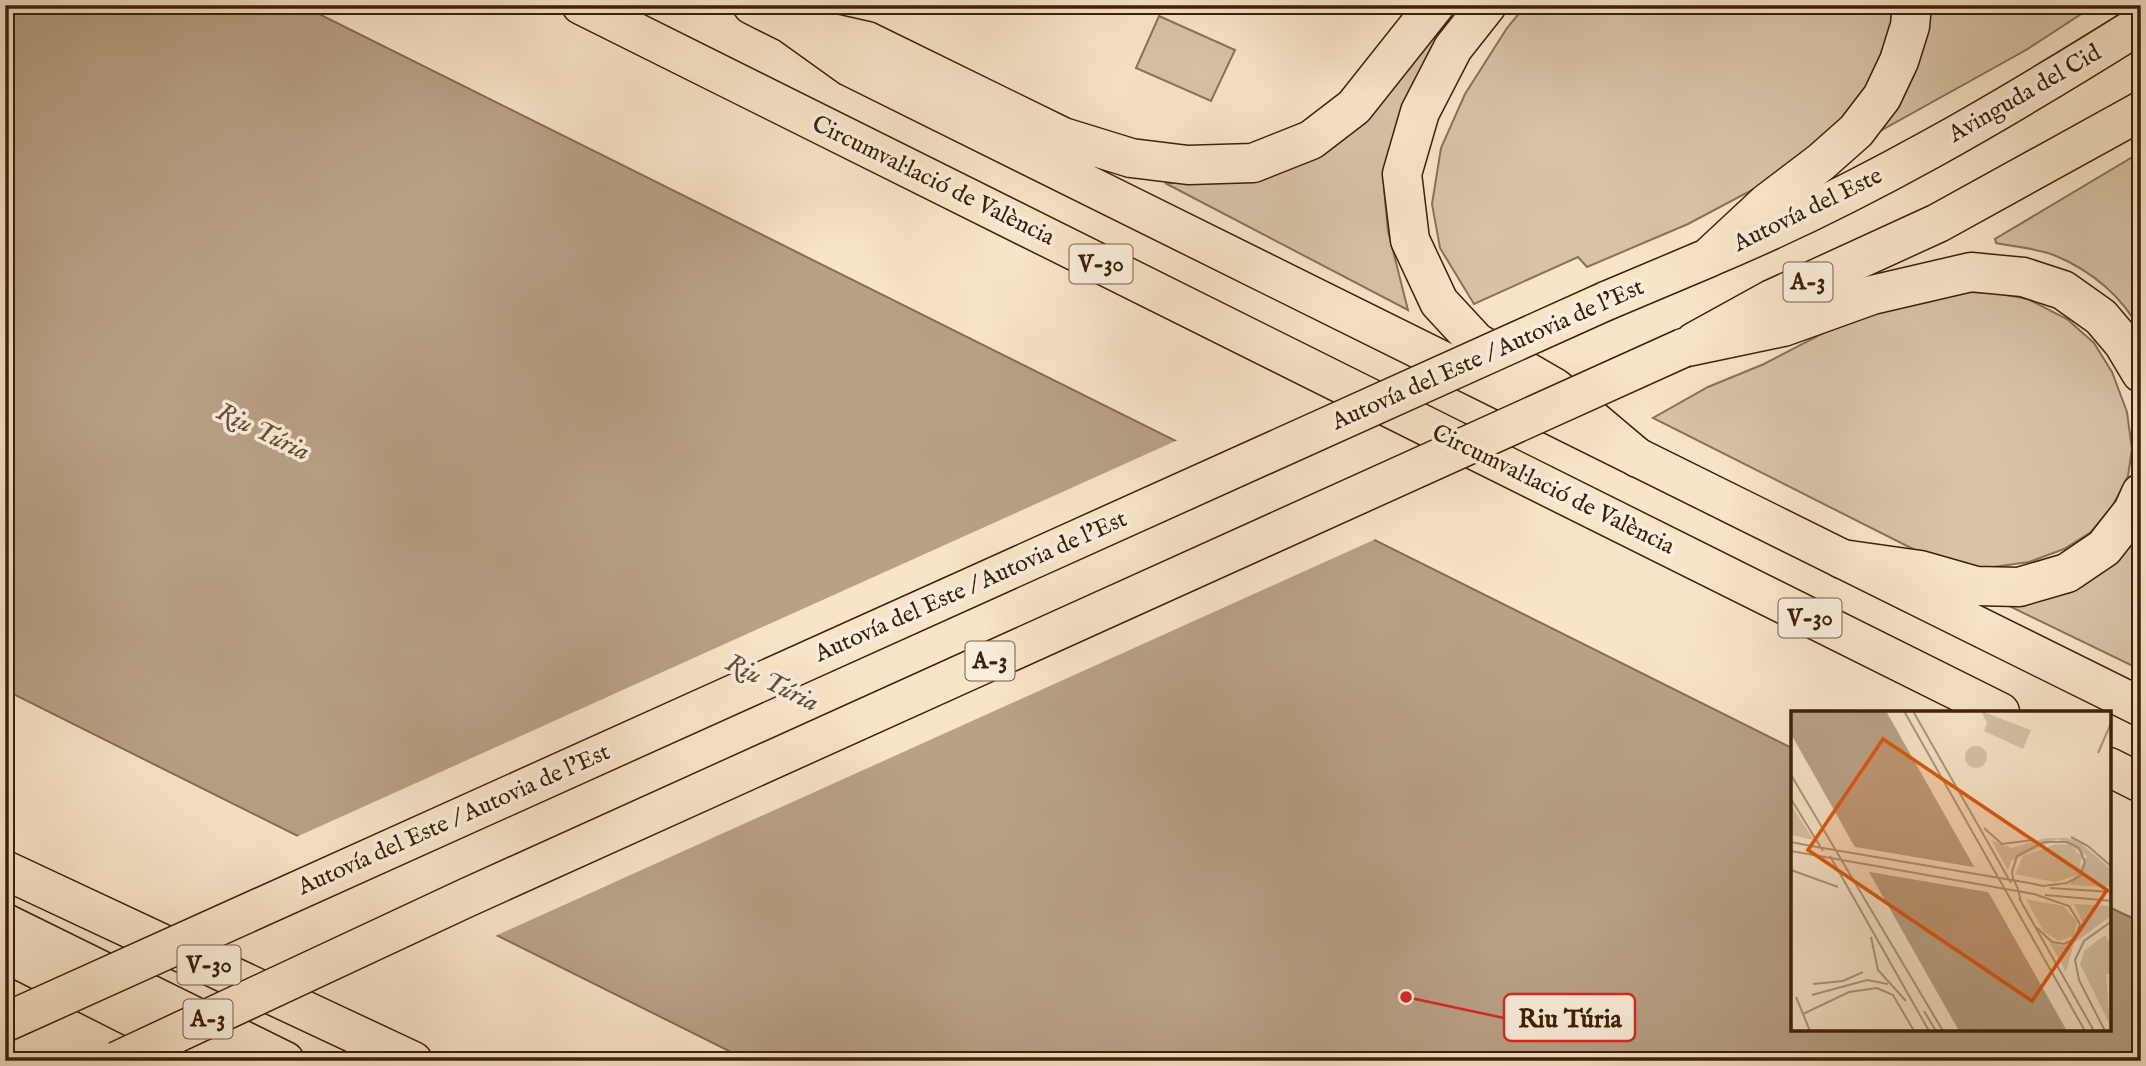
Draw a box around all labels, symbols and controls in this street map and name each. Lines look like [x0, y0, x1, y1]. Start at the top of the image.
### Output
street label: Avinguda del Cid [1942, 38, 2107, 151]
street label: Circumval·lació de València [807, 109, 1060, 254]
street label: Autovía del Este [1727, 161, 1888, 260]
road number: V-30 [1070, 244, 1132, 284]
road number: A-3 [1784, 262, 1832, 302]
street label: Autovía del Este / Autovia de l'Est [1326, 272, 1649, 438]
water label: Riu Túria [211, 395, 315, 469]
street label: Circumval·lació de València [1427, 418, 1680, 563]
street label: Autovía del Este / Autovia de l'Est [809, 504, 1132, 670]
road number: V-30 [1778, 598, 1842, 638]
road number: A-3 [965, 642, 1014, 680]
water label: Riu Túria [720, 646, 824, 720]
inset map [1791, 711, 2111, 1031]
street label: Autovía del Este / Autovia de l'Est [292, 737, 615, 903]
road number: V-30 [178, 946, 241, 984]
callout: Riu Túria [1504, 994, 1635, 1041]
road number: A-3 [184, 1000, 232, 1038]
text: Riu Túria [1518, 1003, 1623, 1036]

